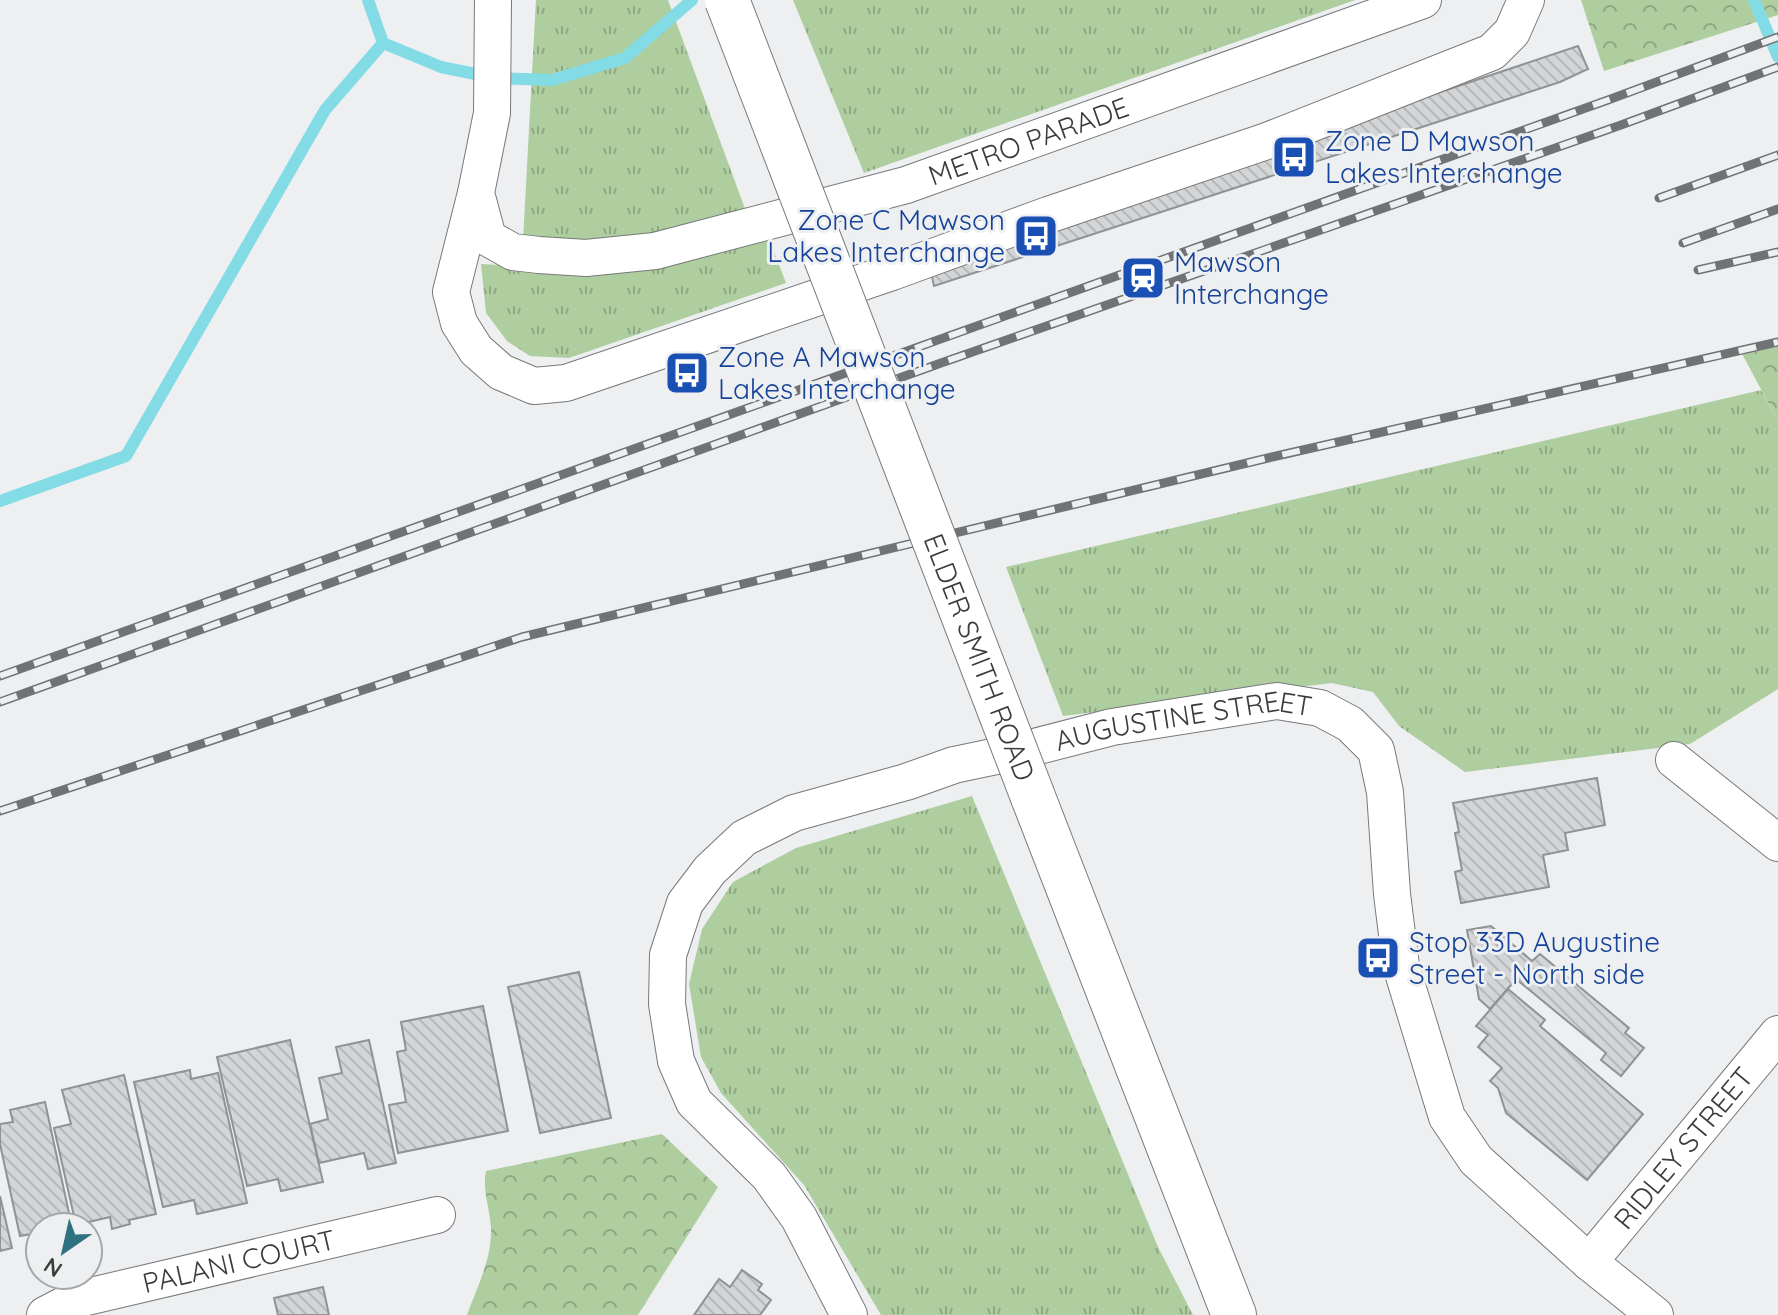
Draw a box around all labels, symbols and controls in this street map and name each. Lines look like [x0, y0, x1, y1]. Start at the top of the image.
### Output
street label: METRO PARADE [923, 89, 1133, 193]
place label: Zone D Mawson Lakes Interchange [1325, 123, 1563, 190]
bus stop icon: Zone D Mawson Lakes Interchange [1270, 133, 1318, 181]
place label: Zone C Mawson Lakes Interchange [767, 202, 1005, 269]
bus stop icon: Zone C Mawson Lakes Interchange [1012, 212, 1060, 260]
place label: Mawson Interchange [1174, 244, 1329, 311]
station icon: Mawson Interchange [1119, 254, 1167, 302]
place label: Zone A Mawson Lakes Interchange [718, 339, 956, 406]
bus stop icon: Zone A Mawson Lakes Interchange [663, 349, 711, 397]
street label: ELDER SMITH ROAD [917, 528, 1043, 786]
street label: AUGUSTINE STREET [1051, 683, 1315, 758]
place label: Stop 33D Augustine Street - North side [1409, 924, 1660, 991]
bus stop icon: Stop 33D Augustine Street - North side [1354, 934, 1402, 982]
street label: RIDLEY STREET [1606, 1059, 1760, 1236]
north arrow [24, 1211, 104, 1291]
street label: PALANI COURT [139, 1221, 339, 1300]
text: N [38, 1251, 67, 1284]

